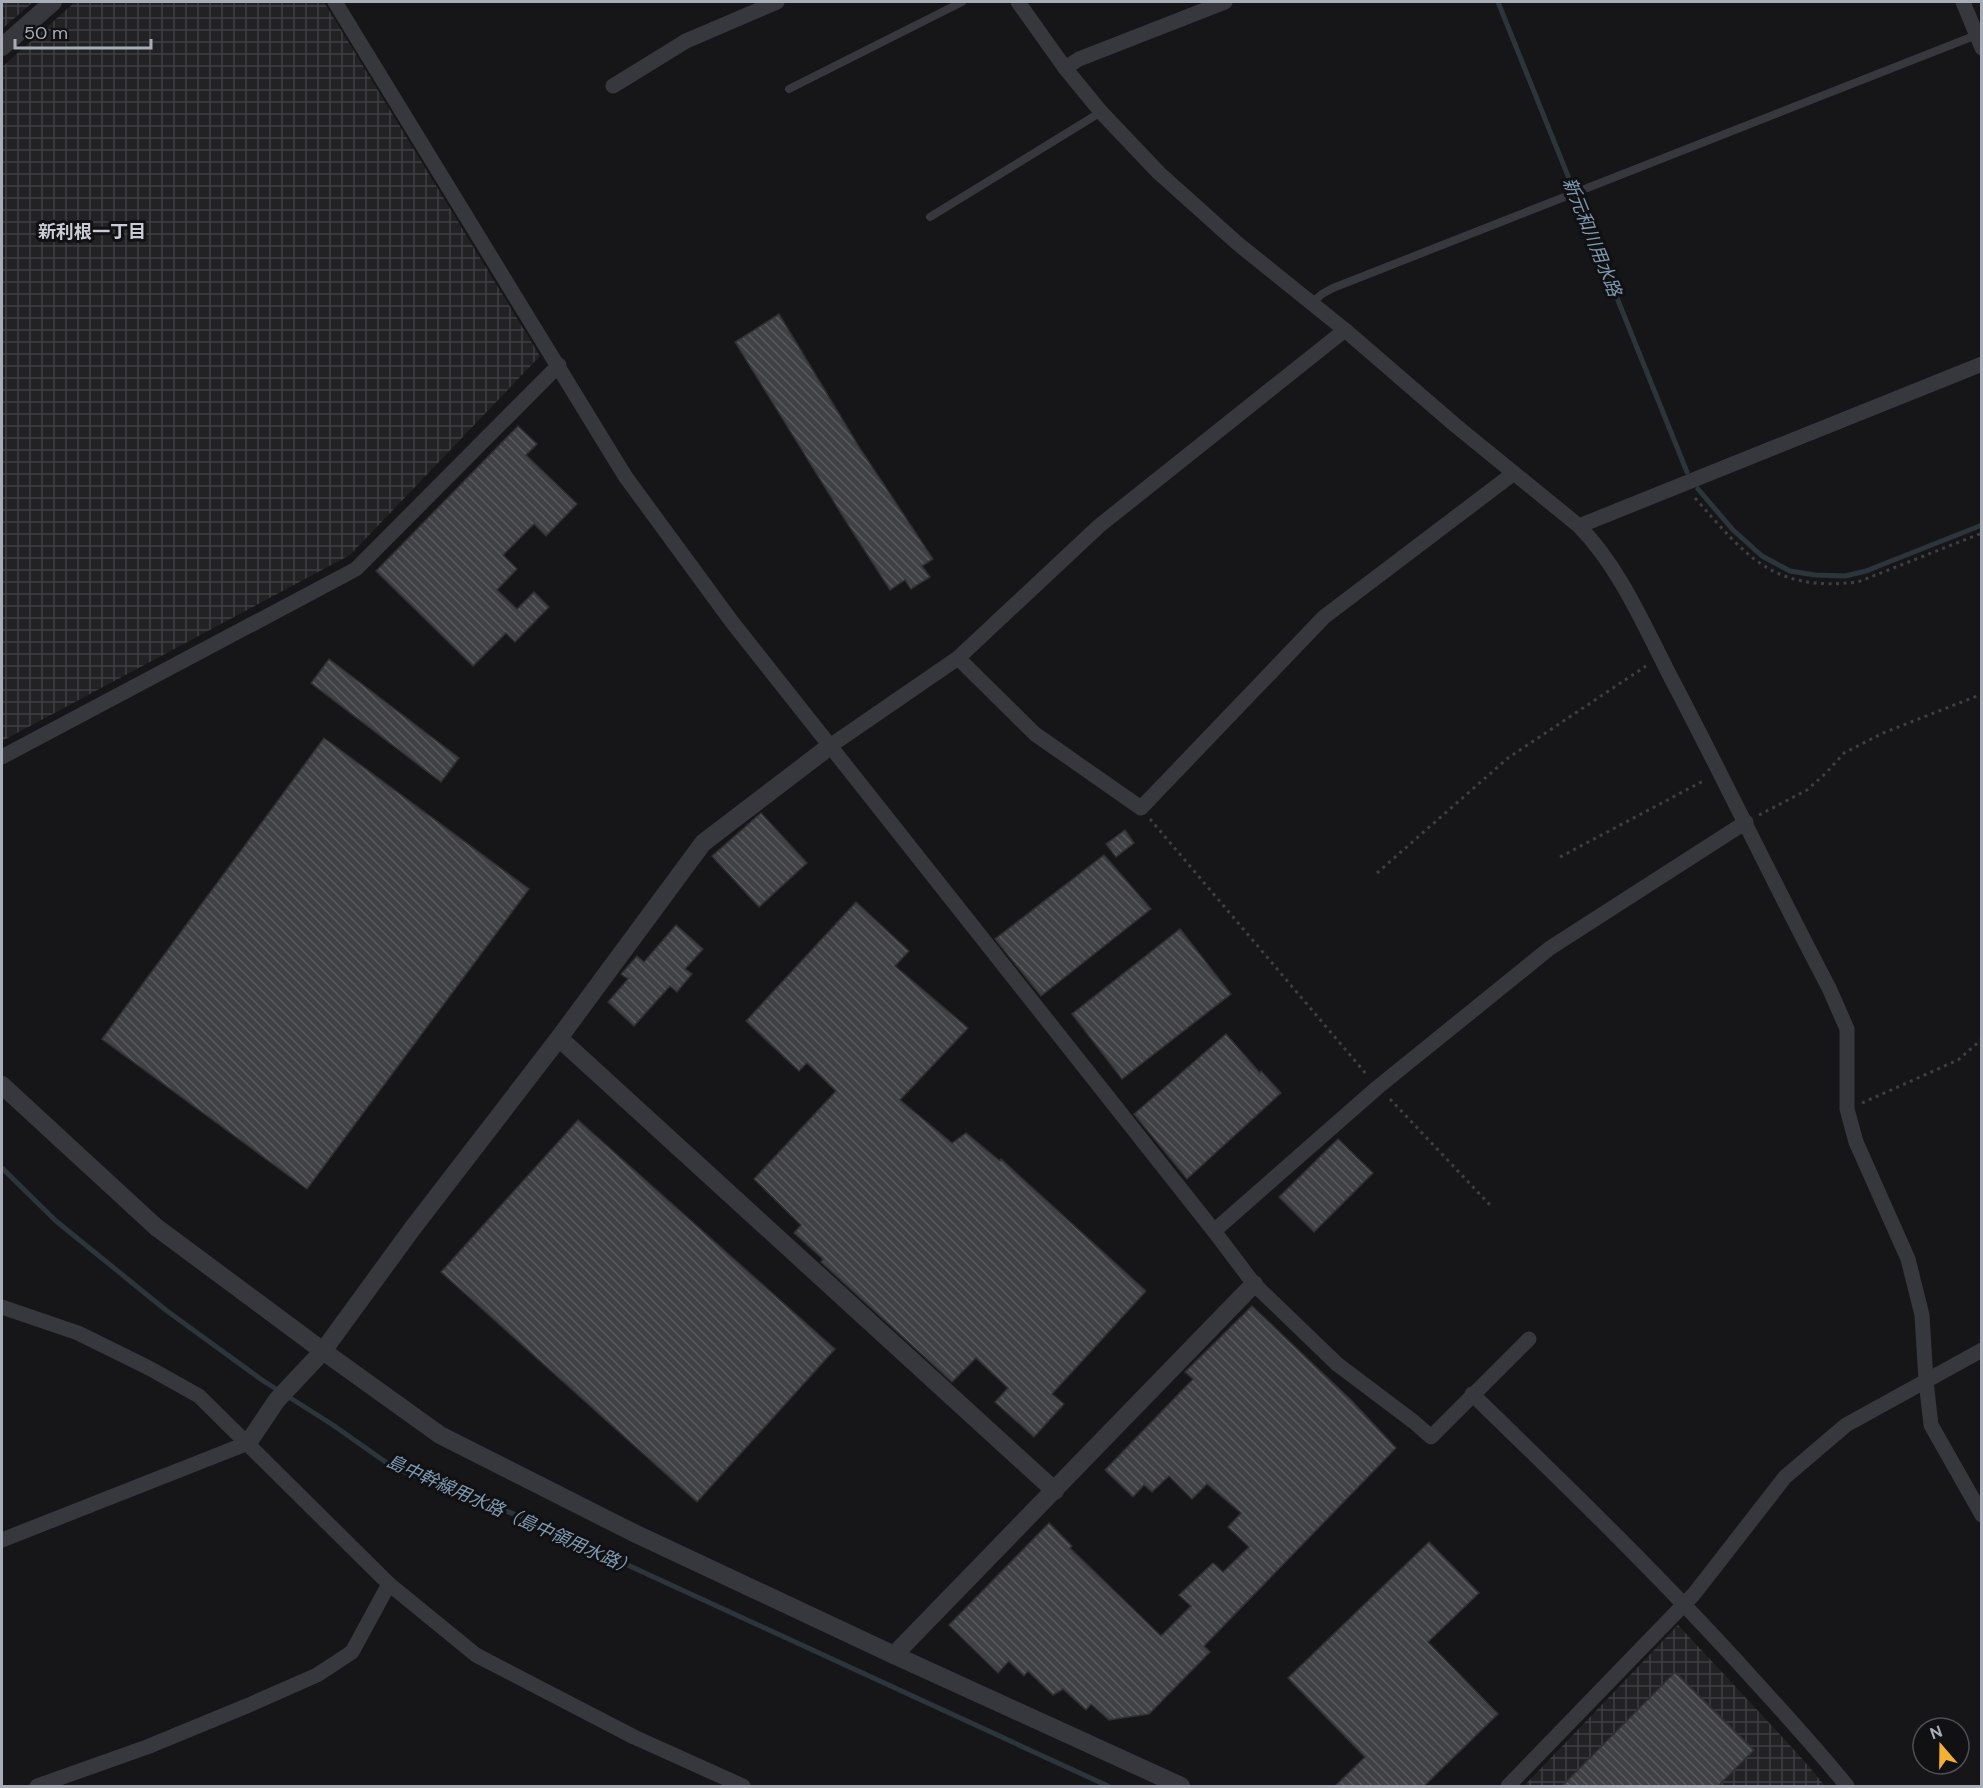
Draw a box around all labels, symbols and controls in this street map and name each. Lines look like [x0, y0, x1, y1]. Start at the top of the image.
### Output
scale bar [15, 12, 152, 50]
text: 50 m [24, 21, 68, 45]
water label: 新元和川用水路 [1557, 174, 1627, 302]
district label: 新利根一丁目 [38, 220, 146, 244]
water label: 島中幹線用水路（島中領用水路） [383, 1449, 639, 1581]
north arrow [1911, 1716, 1971, 1776]
text: N [1927, 1721, 1945, 1744]

